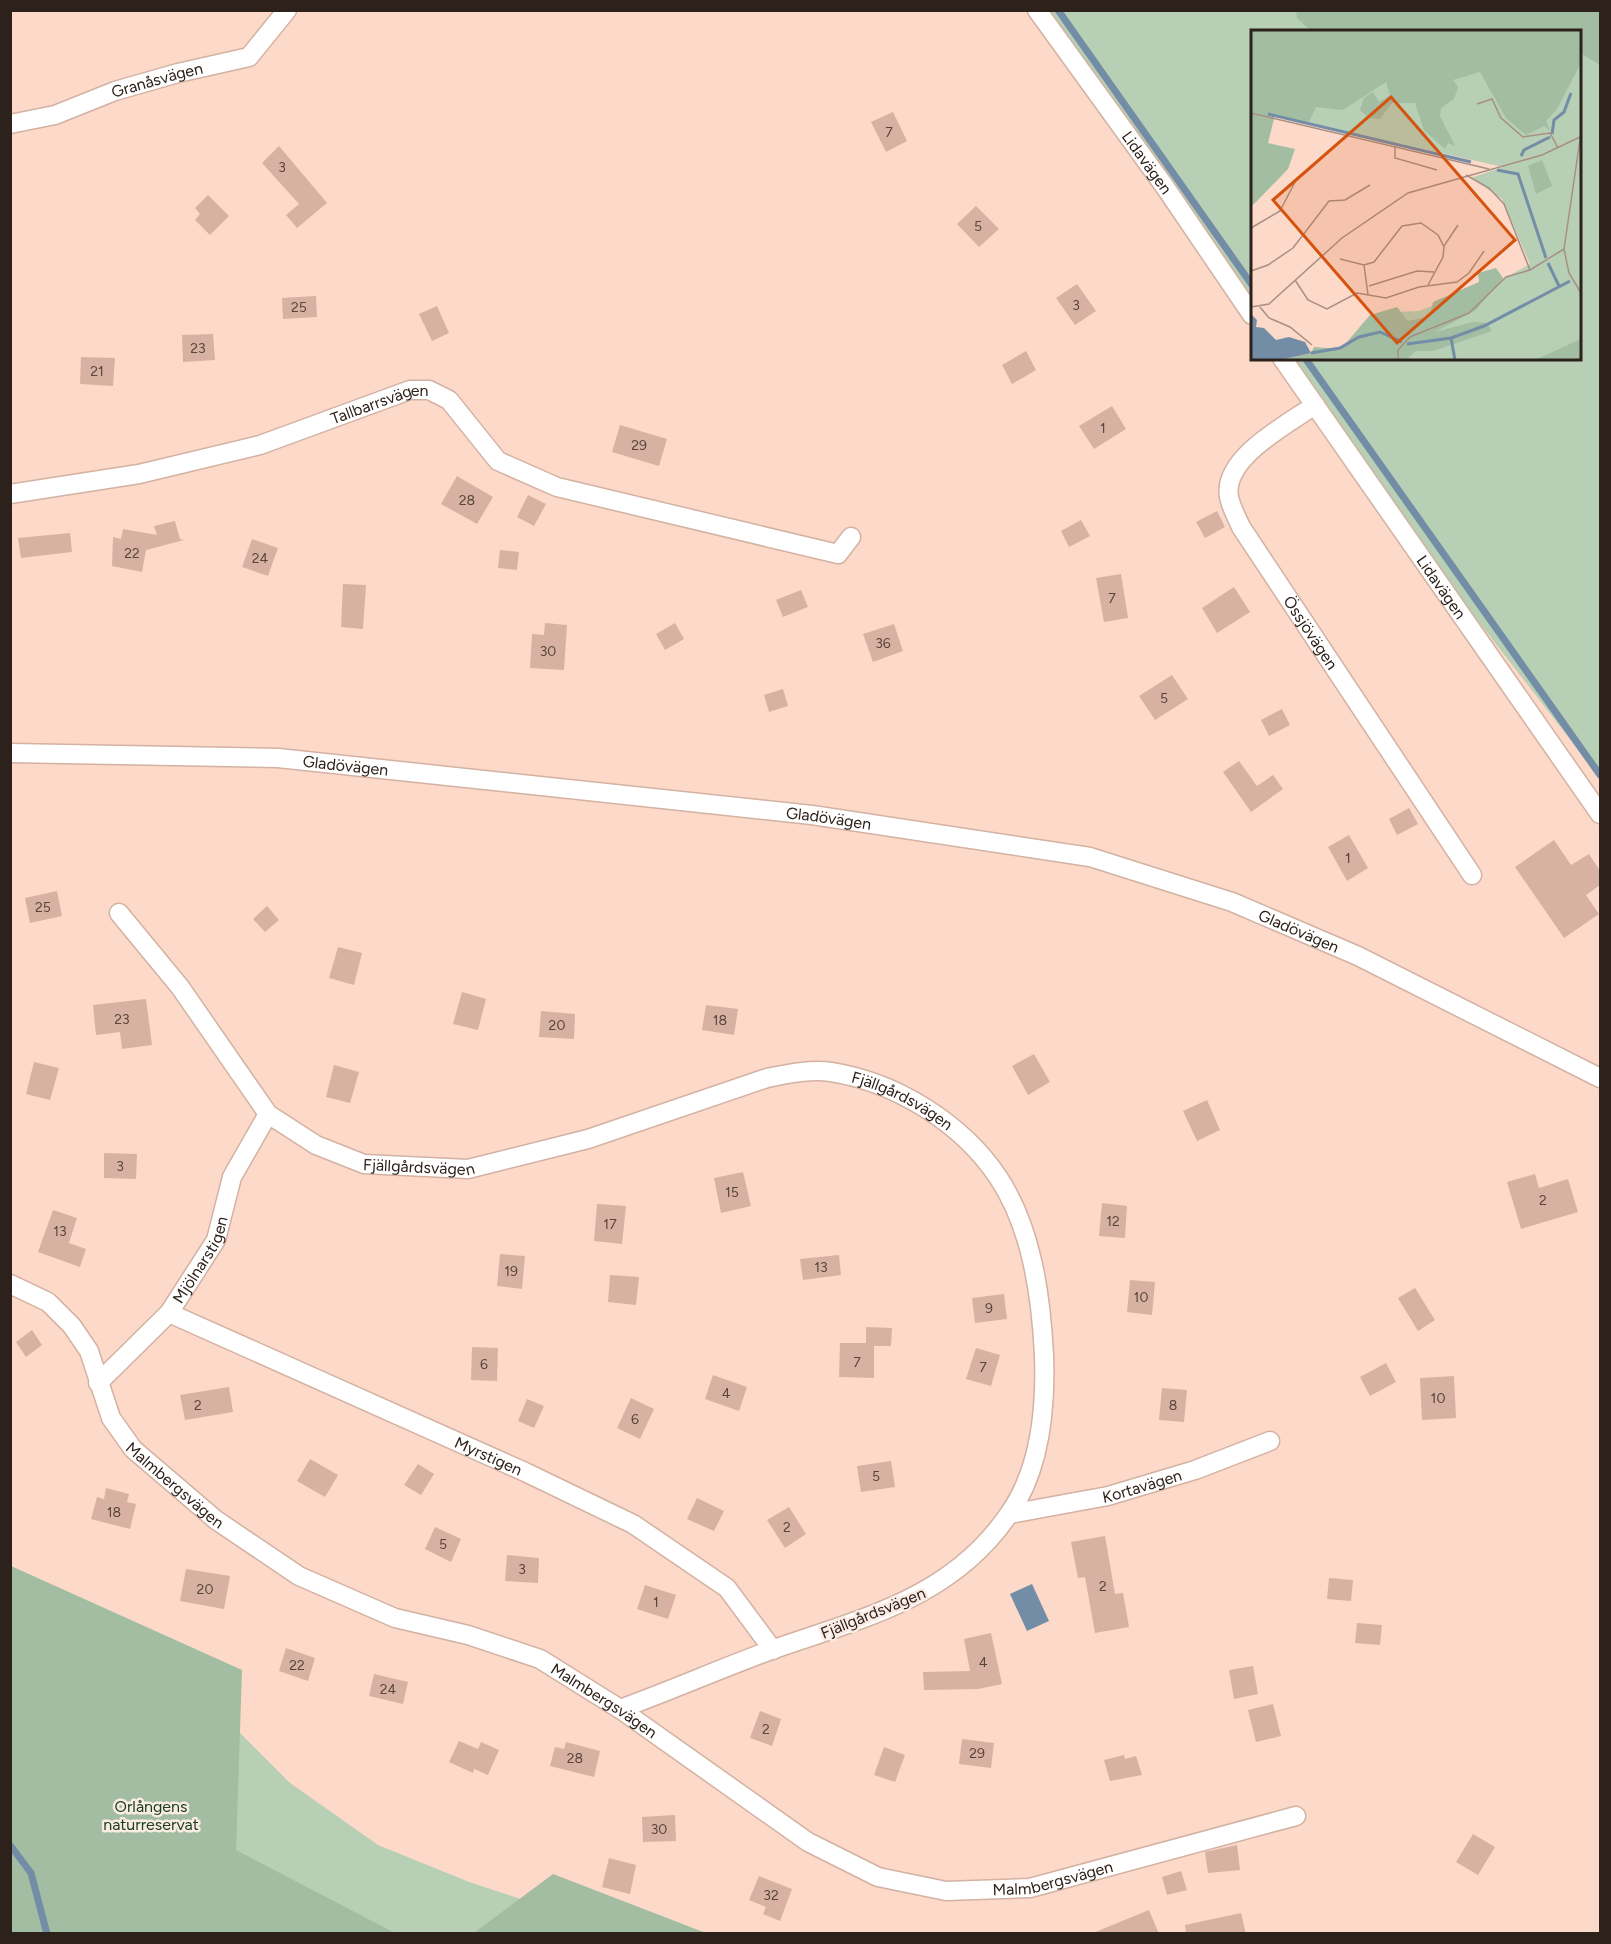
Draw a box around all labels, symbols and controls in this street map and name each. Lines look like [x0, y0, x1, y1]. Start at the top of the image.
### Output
inset map [1251, 30, 1581, 360]
street label: Granåsvägen [109, 58, 204, 101]
house number: 7 [885, 124, 893, 141]
street label: Lidavägen [1118, 127, 1176, 197]
house number: 3 [278, 159, 286, 176]
house number: 5 [974, 218, 982, 235]
house number: 3 [1072, 297, 1080, 314]
house number: 25 [291, 299, 307, 316]
house number: 23 [190, 340, 206, 357]
house number: 21 [90, 363, 104, 380]
street label: Tallbarrsvägen [328, 381, 429, 428]
house number: 1 [1100, 420, 1106, 437]
house number: 29 [631, 437, 647, 454]
house number: 28 [459, 492, 475, 509]
house number: 22 [124, 545, 140, 562]
house number: 24 [252, 550, 269, 567]
street label: Lidavägen [1413, 551, 1470, 622]
house number: 7 [1108, 590, 1116, 607]
street label: Össjövägen [1280, 592, 1342, 673]
house number: 36 [875, 635, 891, 652]
house number: 30 [540, 643, 556, 660]
house number: 5 [1160, 690, 1168, 707]
street label: Gladövägen [302, 751, 389, 779]
street label: Gladövägen [785, 803, 873, 833]
house number: 1 [1345, 850, 1351, 867]
house number: 25 [35, 899, 51, 916]
street label: Gladövägen [1256, 905, 1342, 956]
house number: 23 [114, 1011, 130, 1028]
house number: 18 [713, 1012, 727, 1029]
house number: 20 [549, 1017, 565, 1034]
street label: Fjällgårdsvägen [850, 1067, 957, 1134]
street label: Fjällgårdsvägen [363, 1154, 477, 1179]
house number: 3 [116, 1158, 124, 1175]
house number: 15 [725, 1184, 739, 1201]
house number: 2 [1539, 1192, 1547, 1209]
house number: 12 [1106, 1213, 1120, 1230]
street label: Mjölnarstigen [168, 1214, 231, 1307]
house number: 17 [603, 1216, 617, 1233]
house number: 13 [53, 1223, 67, 1240]
house number: 13 [814, 1259, 828, 1276]
house number: 19 [504, 1263, 518, 1280]
house number: 10 [1134, 1289, 1148, 1306]
house number: 9 [985, 1300, 993, 1317]
house number: 7 [853, 1354, 861, 1371]
house number: 6 [480, 1356, 488, 1373]
house number: 7 [979, 1359, 987, 1376]
house number: 4 [722, 1385, 731, 1402]
house number: 10 [1431, 1390, 1445, 1407]
house number: 2 [194, 1397, 202, 1414]
house number: 8 [1169, 1397, 1177, 1414]
house number: 6 [631, 1411, 639, 1428]
street label: Myrstigen [452, 1432, 525, 1479]
street label: Malmbergsvägen [122, 1438, 228, 1532]
street label: Kortavägen [1101, 1465, 1184, 1506]
house number: 5 [872, 1468, 880, 1485]
house number: 18 [107, 1504, 121, 1521]
house number: 2 [783, 1519, 791, 1536]
house number: 5 [439, 1536, 447, 1553]
house number: 3 [518, 1561, 526, 1578]
house number: 2 [1099, 1578, 1107, 1595]
house number: 20 [197, 1581, 213, 1598]
street label: Fjällgårdsvägen [818, 1583, 928, 1643]
house number: 1 [653, 1594, 659, 1611]
house number: 4 [979, 1654, 988, 1671]
house number: 22 [289, 1657, 305, 1674]
street label: Malmbergsvägen [548, 1659, 661, 1742]
house number: 24 [380, 1681, 397, 1698]
house number: 2 [762, 1721, 770, 1738]
house number: 29 [969, 1745, 985, 1762]
house number: 28 [567, 1750, 583, 1767]
park label: Orlångens naturreservat [103, 1797, 199, 1834]
house number: 30 [651, 1821, 667, 1838]
street label: Malmbergsvägen [992, 1857, 1115, 1899]
house number: 32 [763, 1887, 779, 1904]

